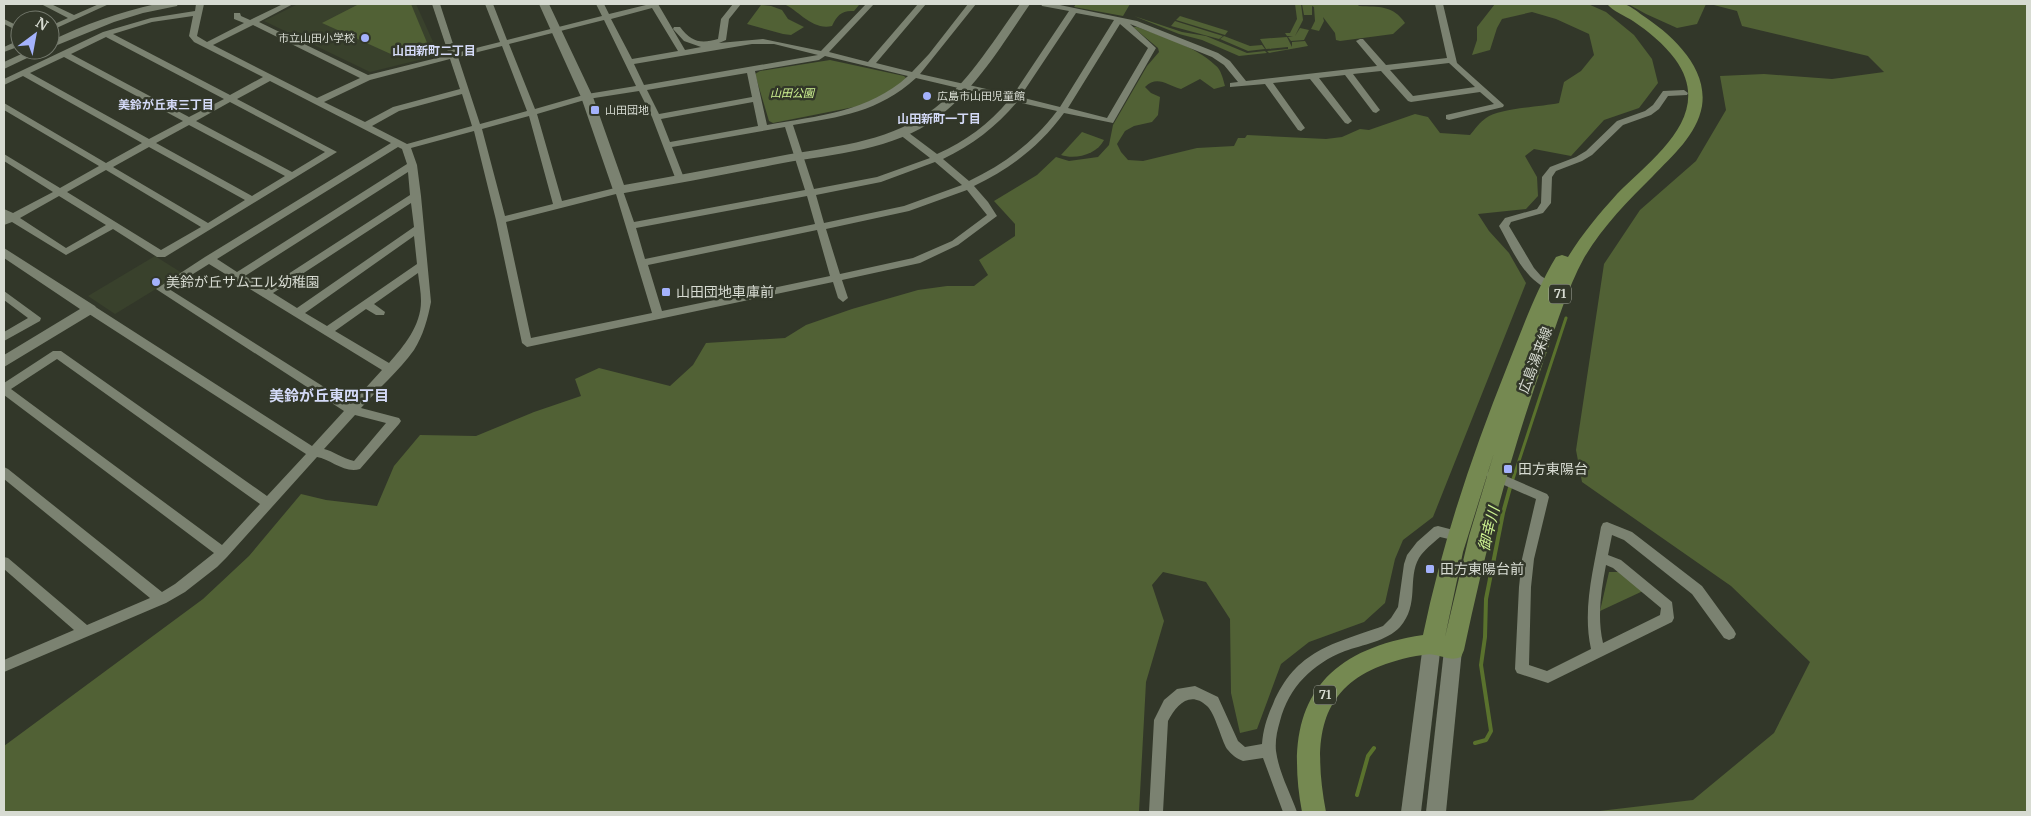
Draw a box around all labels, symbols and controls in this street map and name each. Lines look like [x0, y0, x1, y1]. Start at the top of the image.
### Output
north arrow [10, 10, 60, 60]
text: N [32, 13, 51, 35]
place label: 市立山田小学校 [278, 31, 355, 45]
marker: 市立山田小学校 [359, 32, 371, 44]
district label: 山田新町二丁目 [392, 43, 476, 58]
park label: 山田公園 [770, 86, 816, 100]
place label: 広島市山田児童館 [937, 89, 1025, 103]
marker: 広島市山田児童館 [921, 90, 933, 102]
district label: 美鈴が丘東三丁目 [118, 97, 214, 112]
place label: 山田団地 [605, 103, 649, 117]
marker: 山田団地 [589, 104, 601, 116]
district label: 山田新町一丁目 [897, 111, 981, 126]
place label: 美鈴が丘サムエル幼稚園 [166, 273, 320, 291]
marker: 美鈴が丘サムエル幼稚園 [150, 276, 162, 288]
place label: 山田団地車庫前 [676, 283, 774, 301]
road number: 71 [1549, 284, 1571, 304]
marker: 山田団地車庫前 [660, 286, 672, 298]
street label: 広島湯来線 [1514, 324, 1556, 396]
district label: 美鈴が丘東四丁目 [269, 386, 389, 405]
place label: 田方東陽台 [1518, 460, 1588, 478]
marker: 田方東陽台 [1502, 463, 1514, 475]
water label: 御幸川 [1474, 503, 1504, 553]
place label: 田方東陽台前 [1440, 560, 1524, 578]
marker: 田方東陽台前 [1424, 563, 1436, 575]
road number: 71 [1314, 686, 1336, 704]

